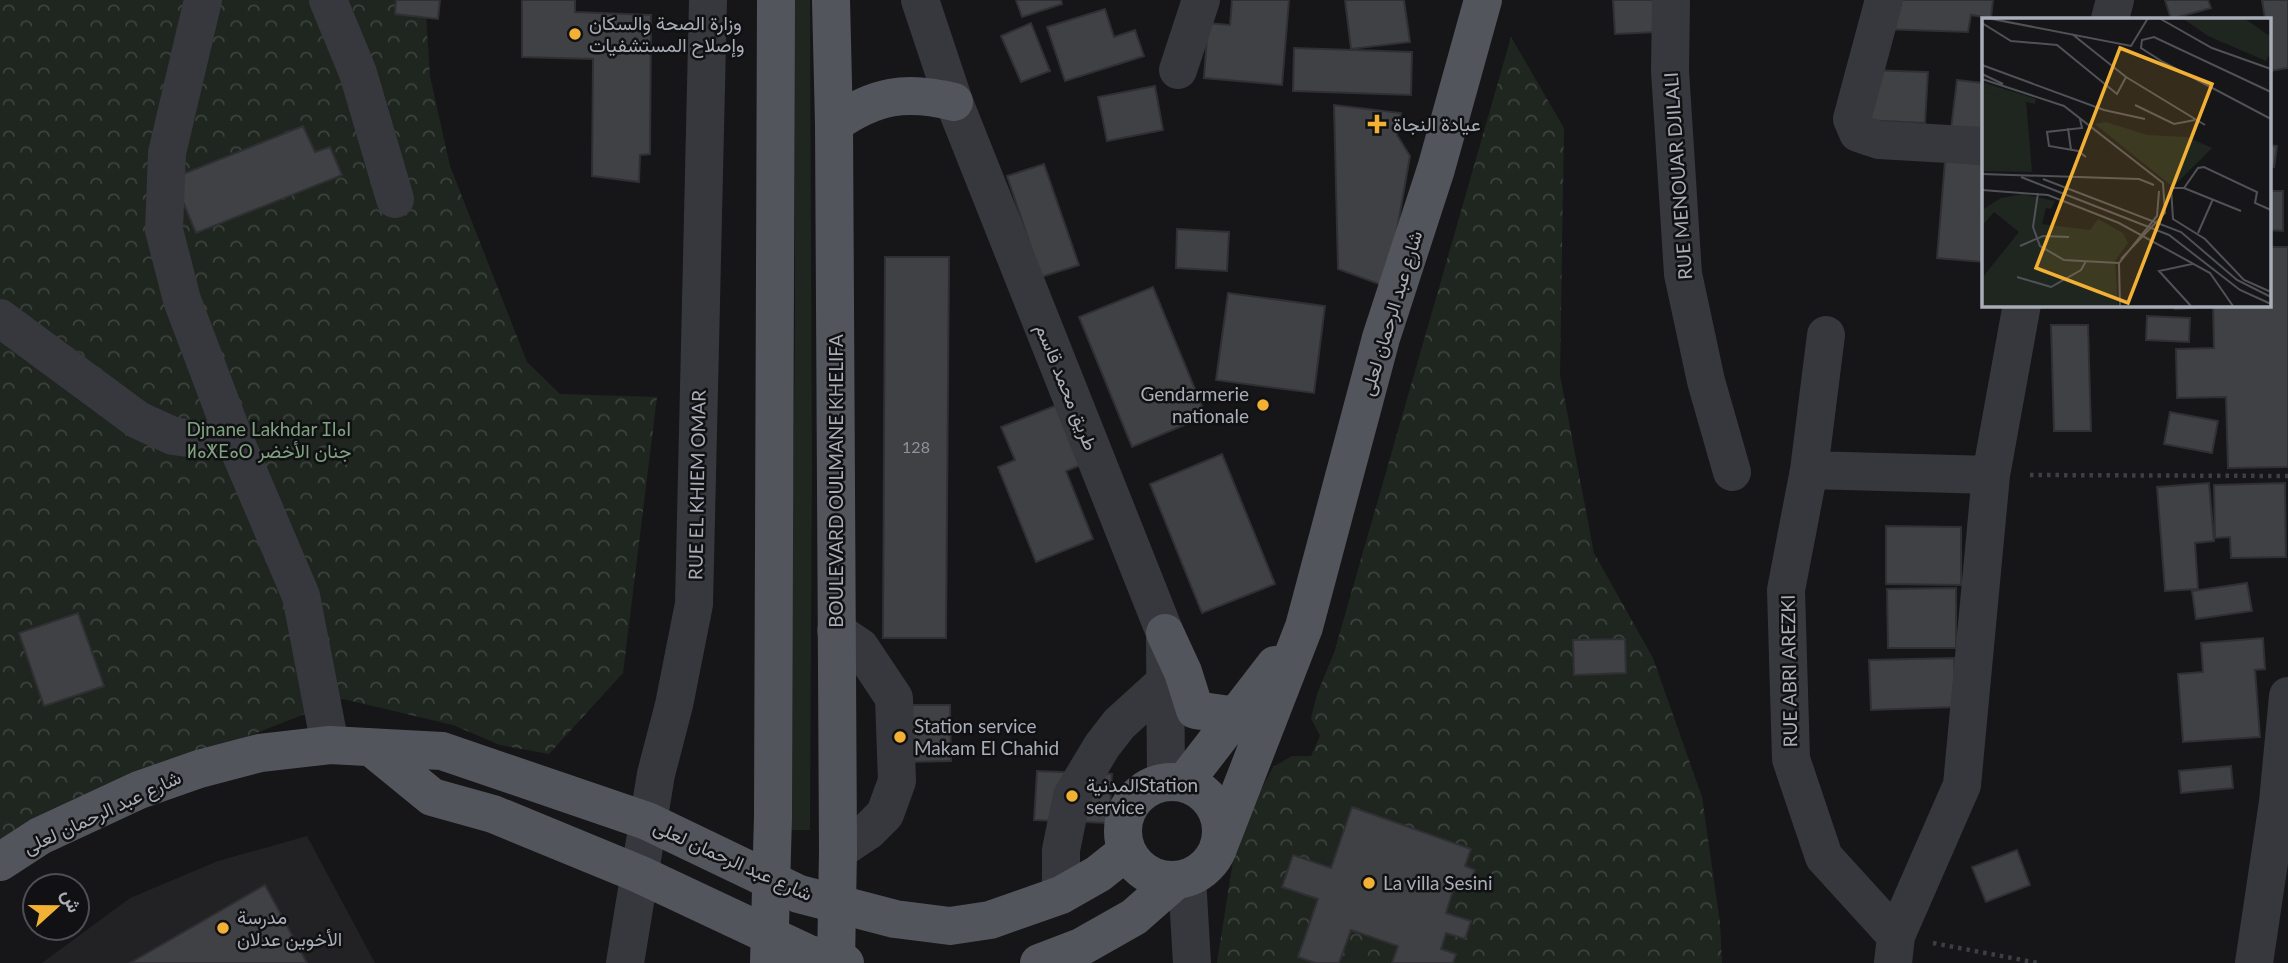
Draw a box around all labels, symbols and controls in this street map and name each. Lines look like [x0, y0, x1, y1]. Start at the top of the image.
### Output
place label: وزارة الصحة والسكان وإصلاح المستشفيات [589, 11, 744, 58]
inset map [1982, 18, 2270, 306]
marker: وزارة الصحة والسكان وإصلاح المستشفيات [567, 26, 583, 42]
street label: RUE MENOUAR DJILALI [1659, 71, 1696, 281]
place label: عيادة النجاة [1393, 112, 1481, 136]
marker: عيادة النجاة [1367, 114, 1387, 134]
street label: شارع عبد الرحمان لعلى [1354, 228, 1428, 399]
street label: طريق محمد قاسم [1030, 320, 1103, 454]
street label: BOULEVARD OULMANE KHELIFA [824, 334, 847, 628]
place label: Gendarmerie nationale [1140, 382, 1249, 427]
street label: RUE EL KHIEM OMAR [683, 390, 710, 580]
marker: Gendarmerie nationale [1255, 397, 1271, 413]
park label: Djnane Lakhdar ⵊⵏⴰⵏ ⵍⴰⵅⴹⴰⵔ جنان الأخضر [187, 417, 351, 463]
house number: 128 [902, 437, 930, 456]
street label: RUE ABRI AREZKI [1776, 594, 1801, 748]
place label: Station service Makam El Chahid [914, 714, 1059, 759]
marker: Station service Makam El Chahid [892, 729, 908, 745]
street label: شارع عبد الرحمان لعلى [19, 765, 185, 860]
place label: المدنيةStation service [1086, 773, 1198, 818]
marker: المدنيةStation service [1064, 788, 1080, 804]
street label: شارع عبد الرحمان لعلى [649, 814, 816, 907]
place label: La villa Sesini [1383, 871, 1492, 894]
north arrow [21, 872, 91, 942]
marker: La villa Sesini [1361, 875, 1377, 891]
text: ش [57, 886, 87, 916]
place label: مدرسة الأخوين عدلان [237, 905, 342, 951]
marker: مدرسة الأخوين عدلان [215, 920, 231, 936]

